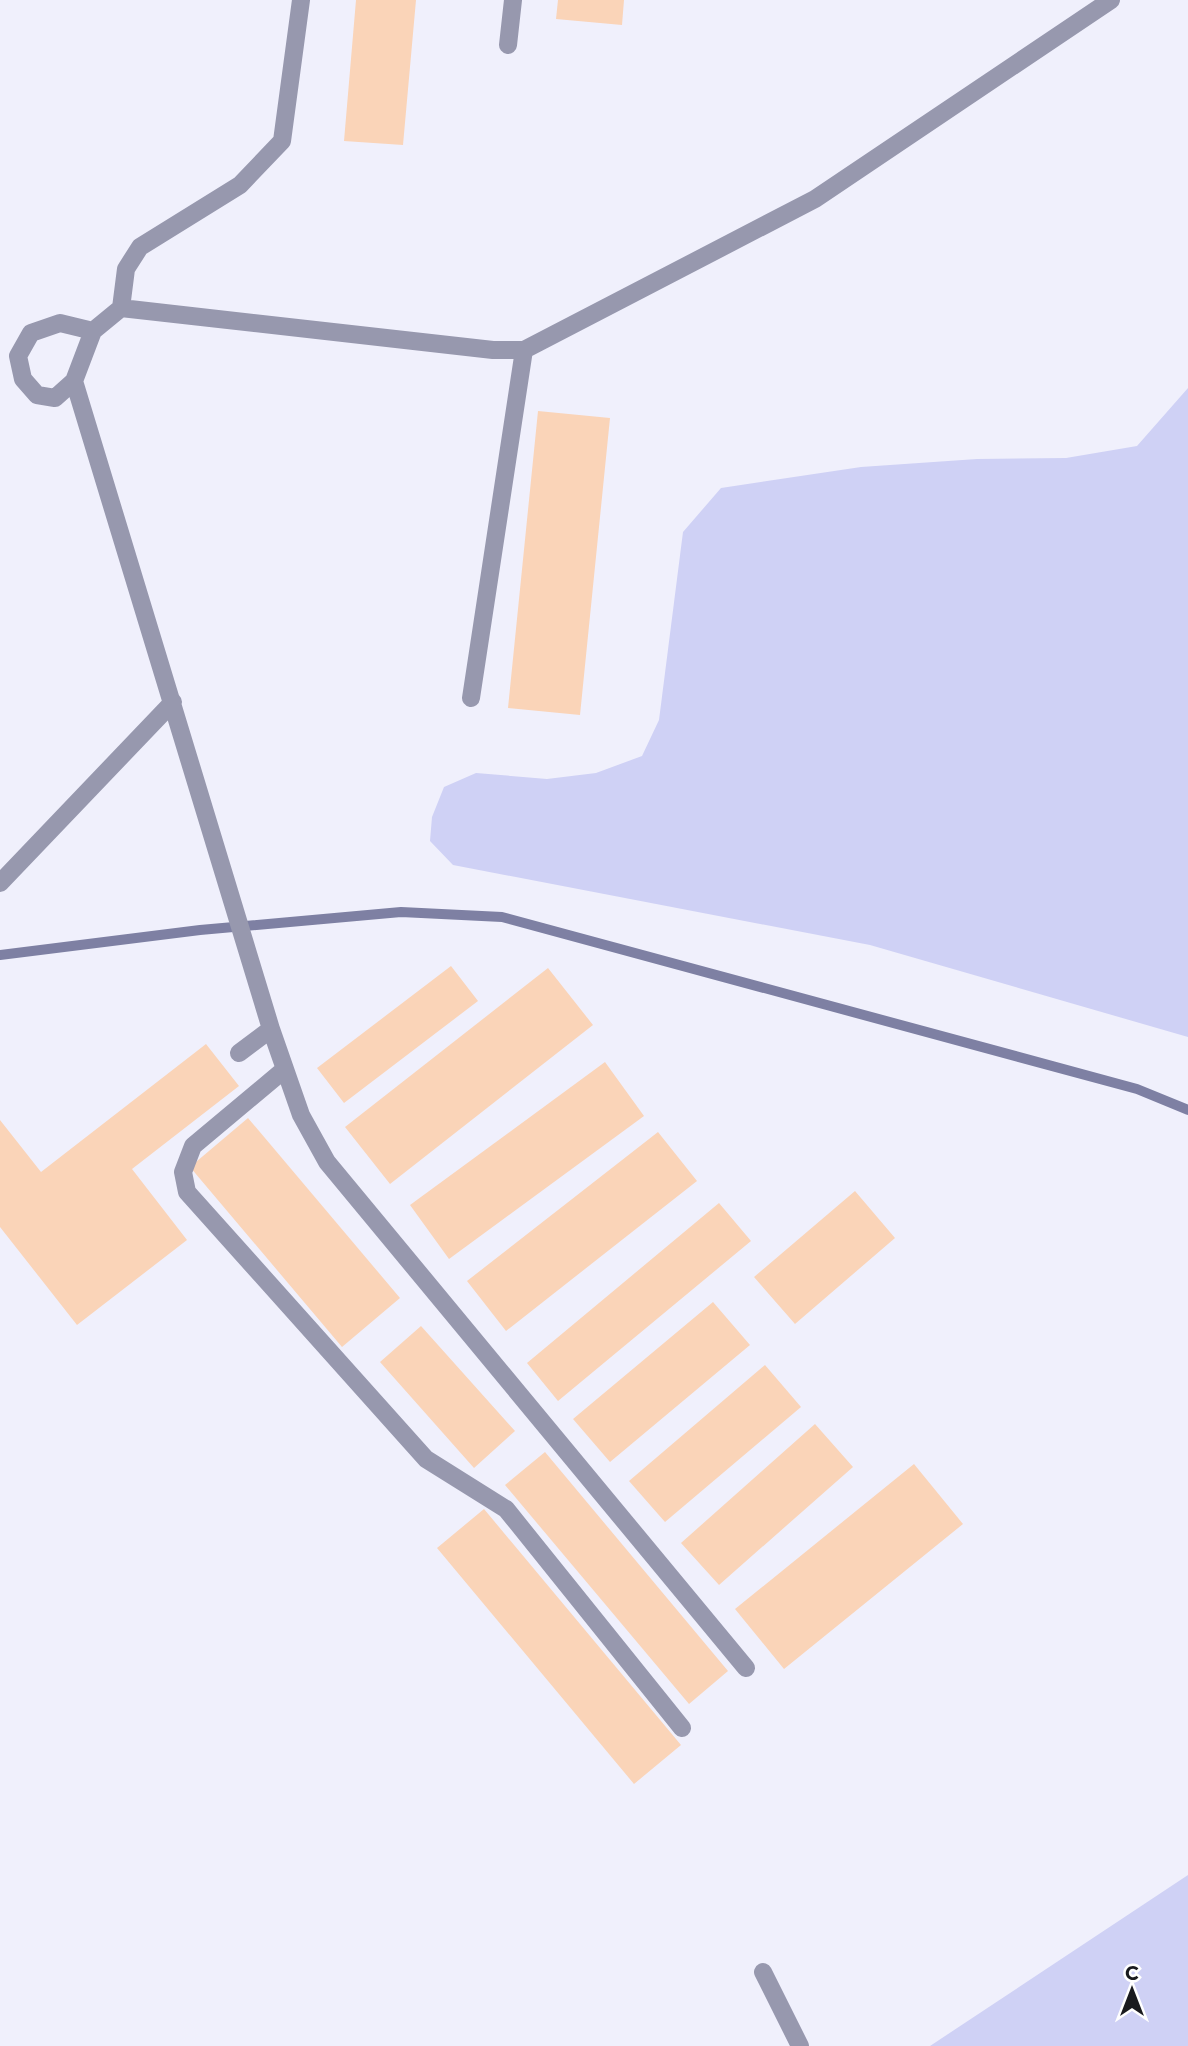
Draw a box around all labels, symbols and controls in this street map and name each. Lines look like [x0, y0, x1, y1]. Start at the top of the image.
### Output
north arrow [1097, 1955, 1167, 2025]
text: С [1125, 1962, 1139, 1985]

